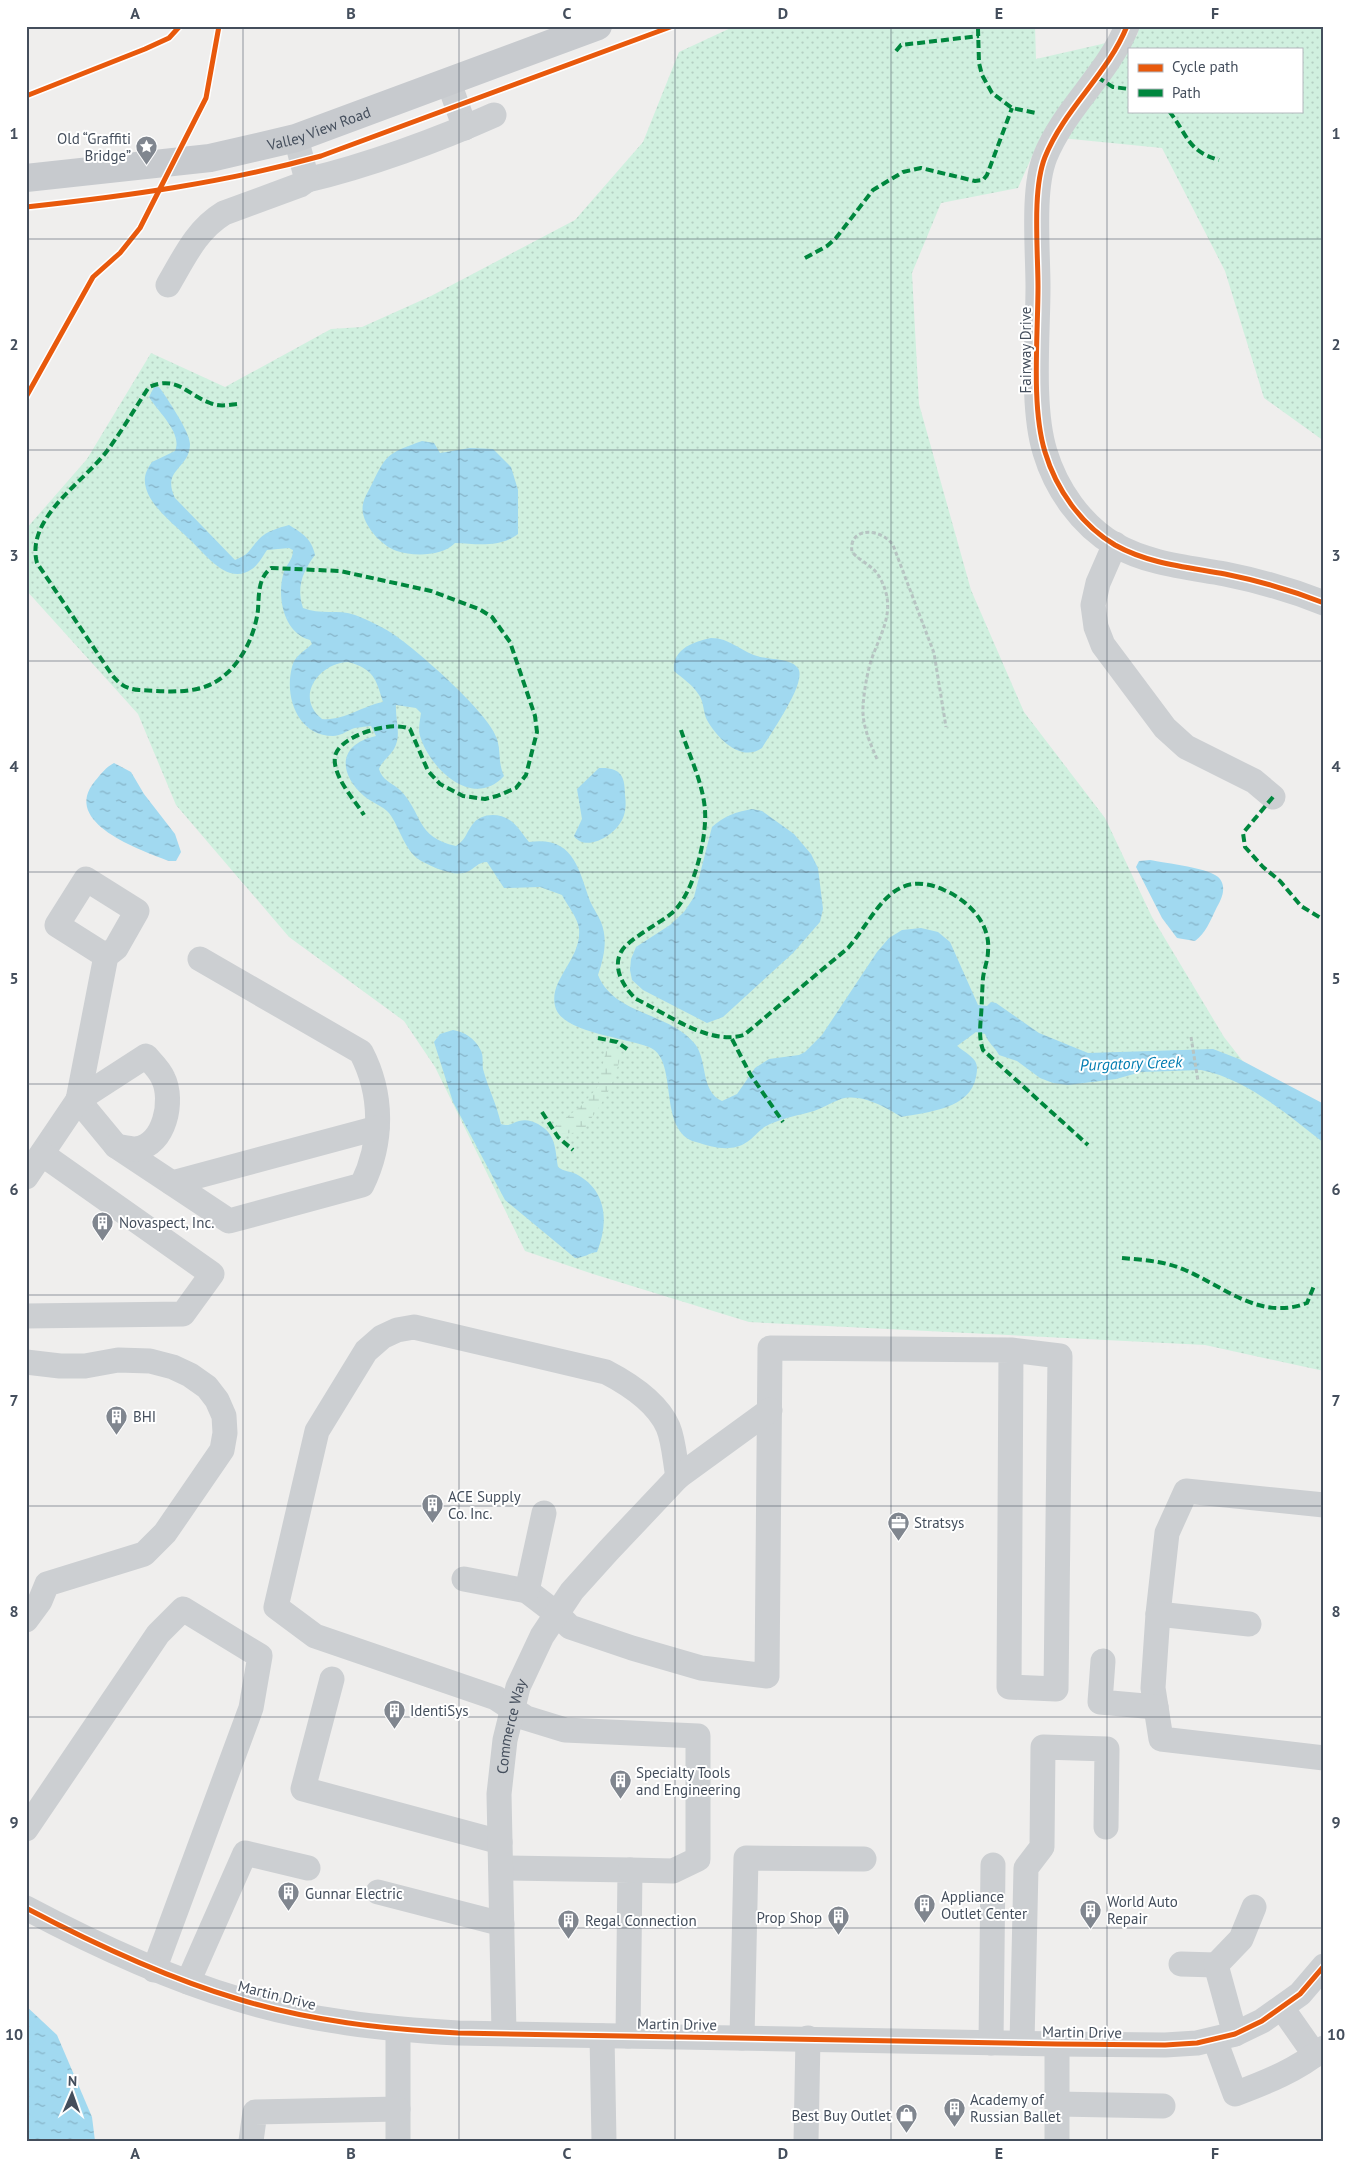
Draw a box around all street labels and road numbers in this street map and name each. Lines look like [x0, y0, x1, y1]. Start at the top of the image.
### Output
street label: Valley View Road [264, 102, 373, 154]
street label: Fairway Drive [1016, 307, 1035, 393]
street label: Commerce Way [492, 1675, 530, 1775]
street label: Martin Drive [236, 1976, 318, 2014]
street label: Martin Drive [637, 2014, 717, 2034]
street label: Martin Drive [1042, 2022, 1122, 2042]

